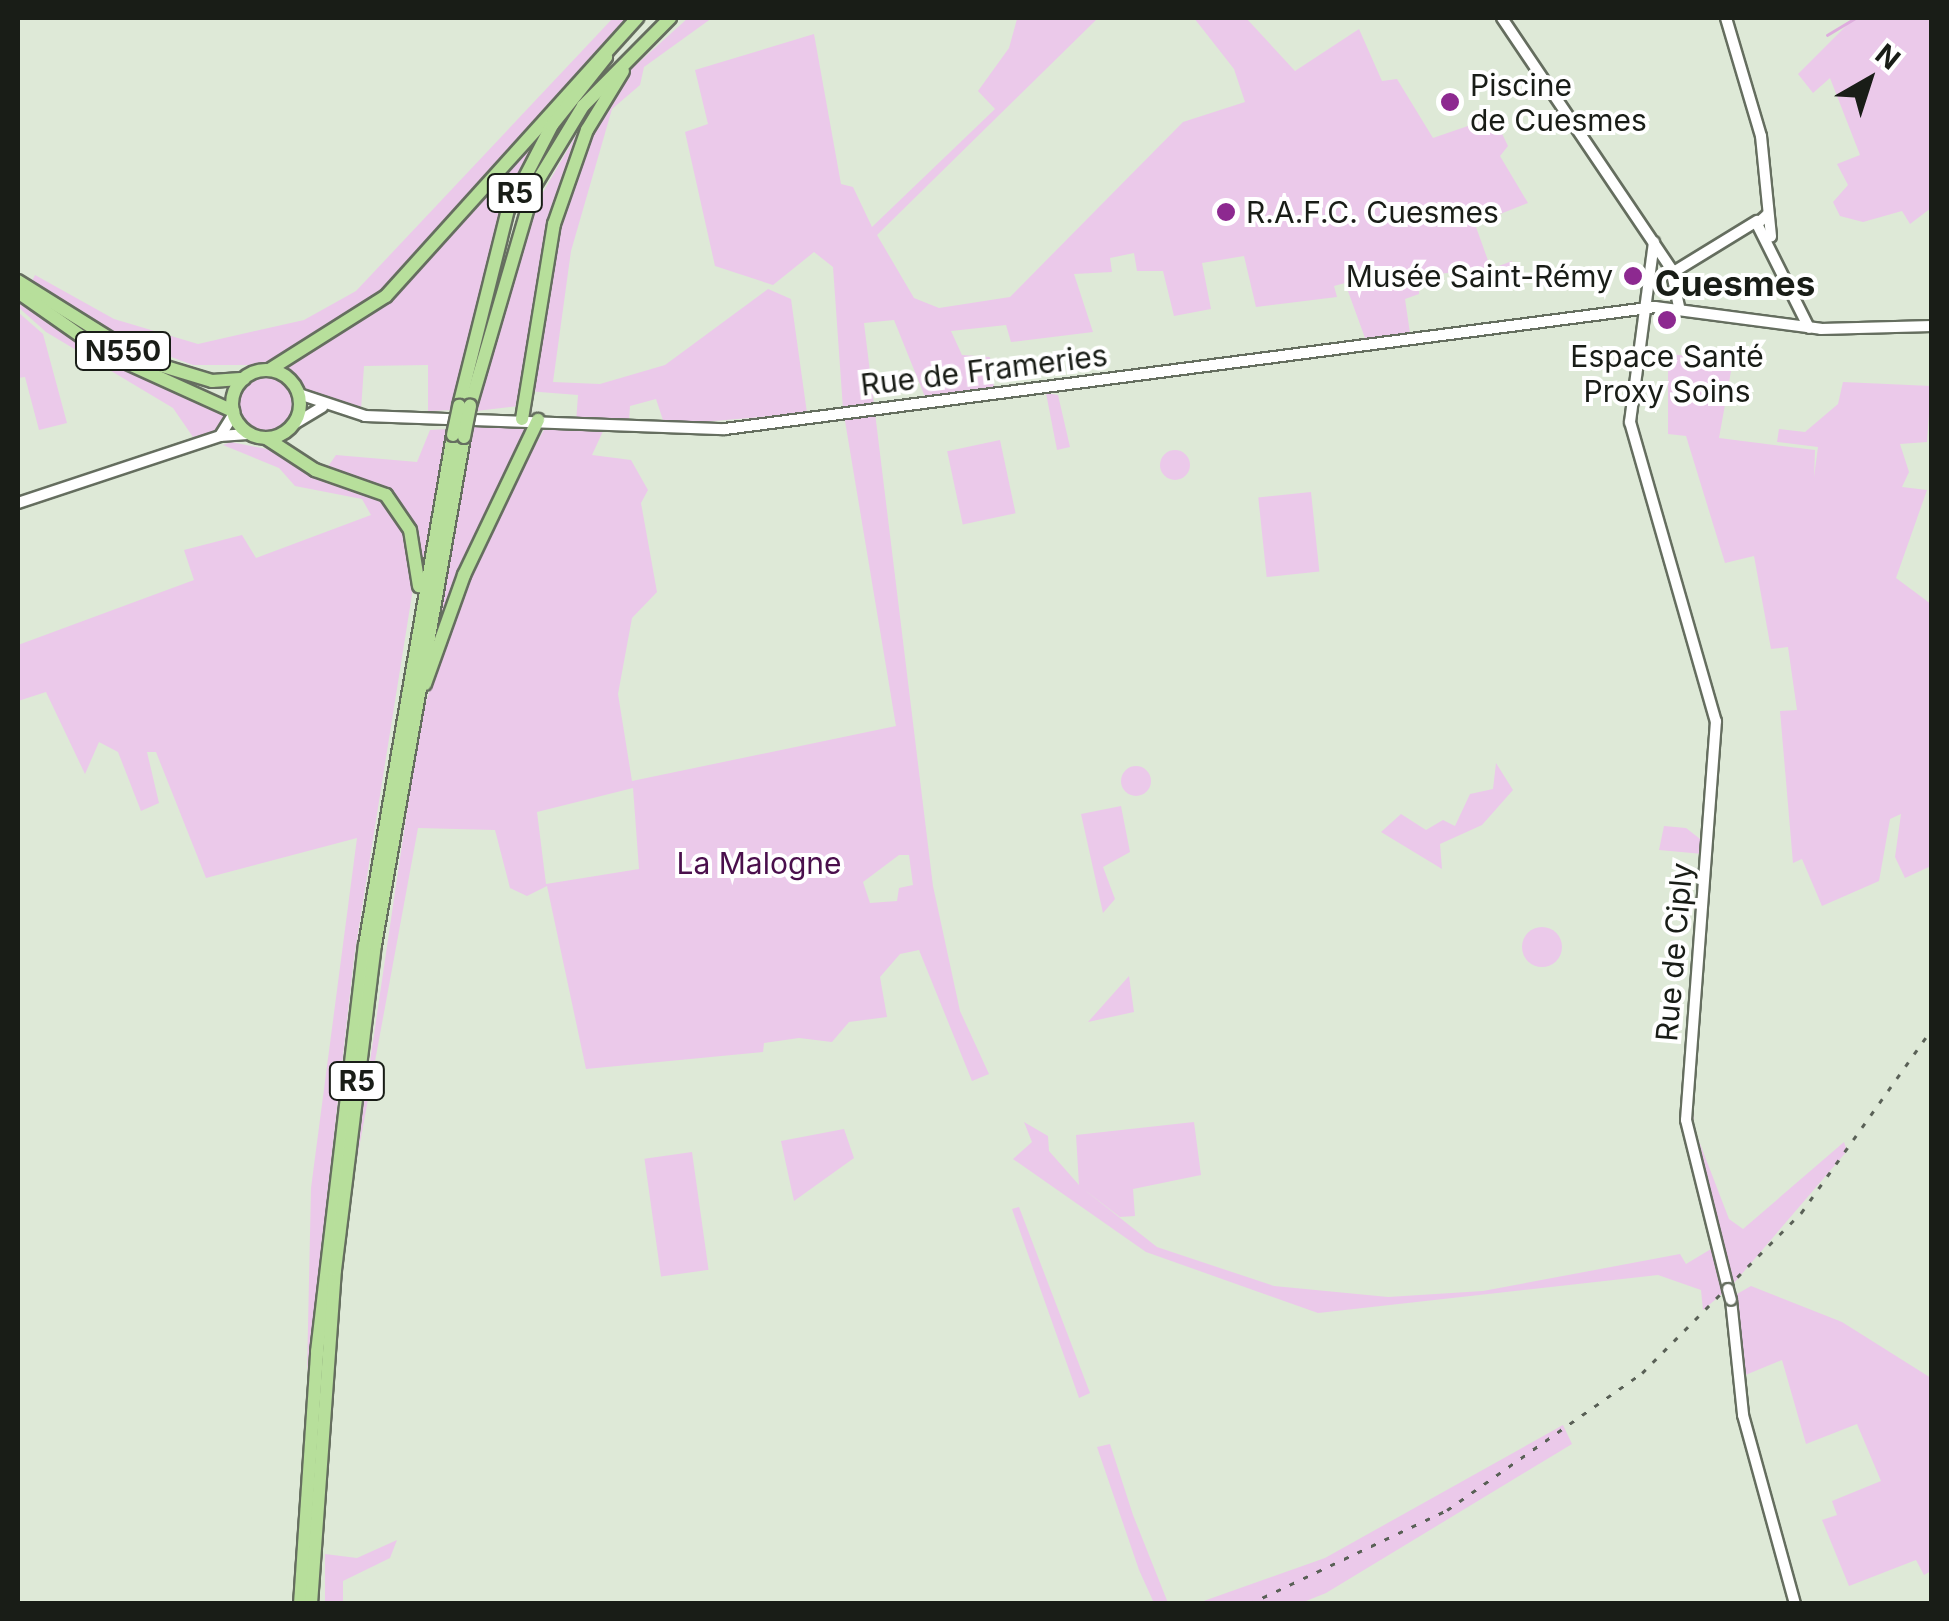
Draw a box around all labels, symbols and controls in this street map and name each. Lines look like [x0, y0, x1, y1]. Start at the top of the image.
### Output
north arrow [1819, 30, 1919, 130]
text: N [1869, 37, 1907, 77]
place label: Piscine de Cuesmes [1470, 67, 1647, 138]
marker: Piscine de Cuesmes [1439, 91, 1461, 113]
road number: R5 [485, 170, 545, 216]
place label: R.A.F.C. Cuesmes [1246, 194, 1499, 230]
marker: R.A.F.C. Cuesmes [1215, 201, 1237, 223]
place label: Musée Saint-Rémy [1346, 258, 1613, 294]
district label: Cuesmes [1655, 262, 1815, 304]
marker: Musée Saint-Rémy [1622, 265, 1644, 287]
marker: Espace Santé Proxy Soins [1654, 307, 1680, 333]
road number: N550 [73, 328, 173, 374]
street label: Rue de Frameries [859, 337, 1109, 403]
place label: Espace Santé Proxy Soins [1570, 338, 1764, 408]
park label: La Malogne [676, 845, 842, 881]
street label: Rue de Ciply [1648, 861, 1700, 1043]
road number: R5 [327, 1058, 387, 1104]

